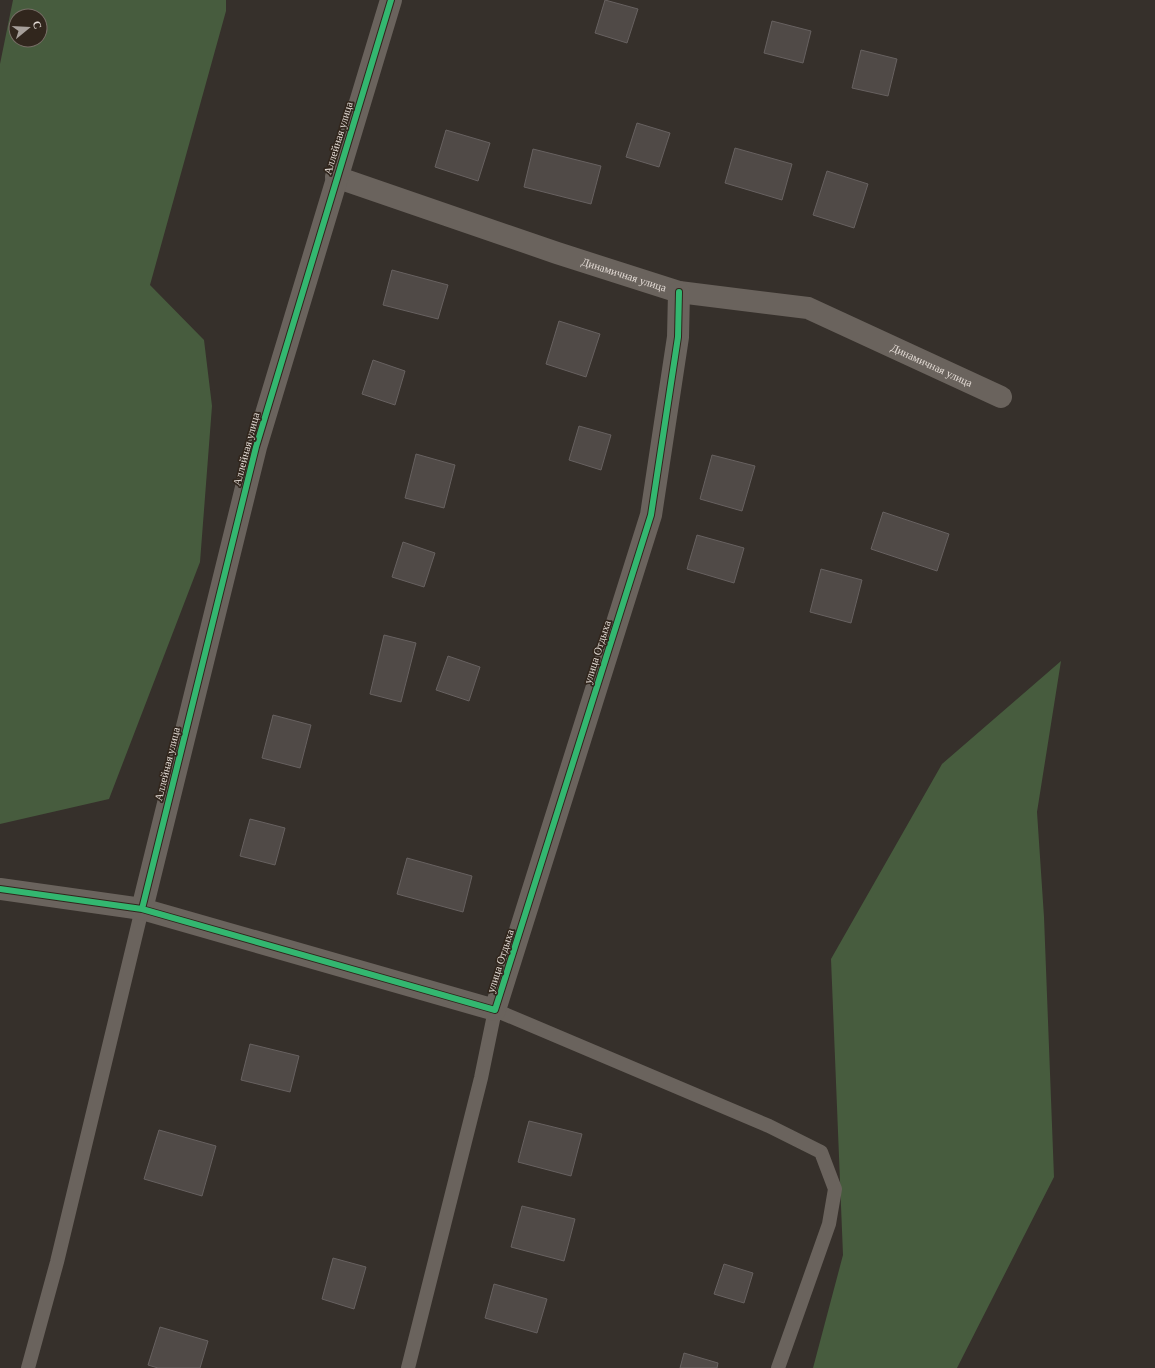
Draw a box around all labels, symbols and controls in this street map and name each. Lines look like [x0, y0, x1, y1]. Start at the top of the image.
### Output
north arrow [8, 8, 48, 48]
text: С [31, 19, 44, 31]
street label: Аллейная улица [321, 100, 355, 176]
street label: Динамичная улица [580, 255, 668, 294]
street label: Динамичная улица [889, 341, 974, 389]
street label: Аллейная улица [230, 411, 262, 487]
street label: улица Отдыха [581, 619, 613, 685]
street label: Аллейная улица [152, 726, 182, 802]
street label: улица Отдыха [484, 928, 516, 994]

